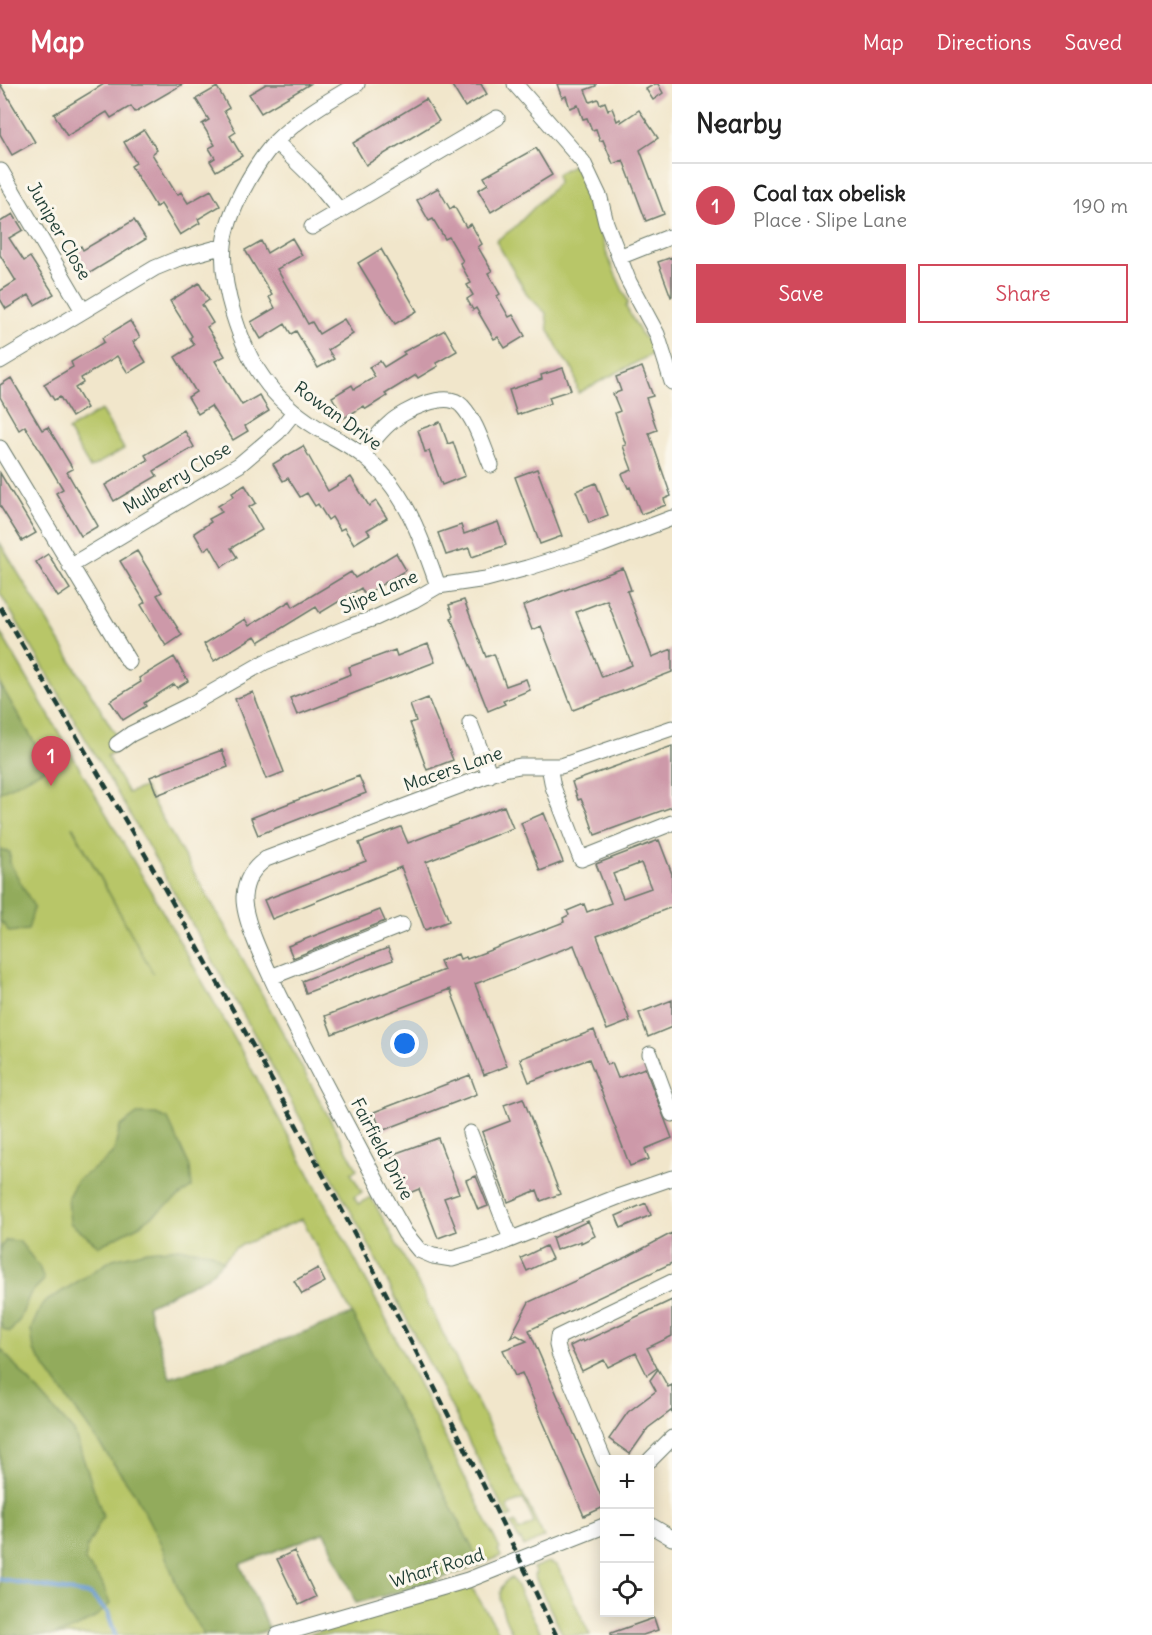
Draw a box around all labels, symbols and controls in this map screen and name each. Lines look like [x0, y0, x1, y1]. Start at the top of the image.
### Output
text: Map [30, 24, 84, 60]
text: Map [863, 29, 904, 56]
text: Directions [937, 29, 1031, 56]
text: Saved [1064, 29, 1122, 56]
text: Nearby [696, 107, 782, 140]
street label: Juniper Close [22, 178, 97, 284]
text: Coal tax obelisk [753, 179, 906, 207]
text: 1 [712, 193, 719, 218]
text: 190 m [1073, 193, 1128, 218]
text: Place · Slipe Lane [753, 207, 907, 232]
button: Save [696, 264, 906, 323]
button: Share [918, 264, 1128, 323]
street label: Rowan Drive [290, 376, 387, 455]
street label: Mulberry Close [119, 436, 235, 519]
street label: Slipe Lane [336, 564, 421, 619]
pin: 1 [32, 736, 70, 786]
street label: Macers Lane [400, 741, 505, 796]
your location [390, 1029, 419, 1058]
street label: Fairfield Drive [346, 1094, 419, 1204]
map controls [600, 1455, 654, 1617]
button: + [600, 1455, 654, 1509]
button: − [600, 1509, 654, 1563]
street label: Wharf Road [387, 1542, 487, 1593]
button: locate [600, 1563, 654, 1617]

